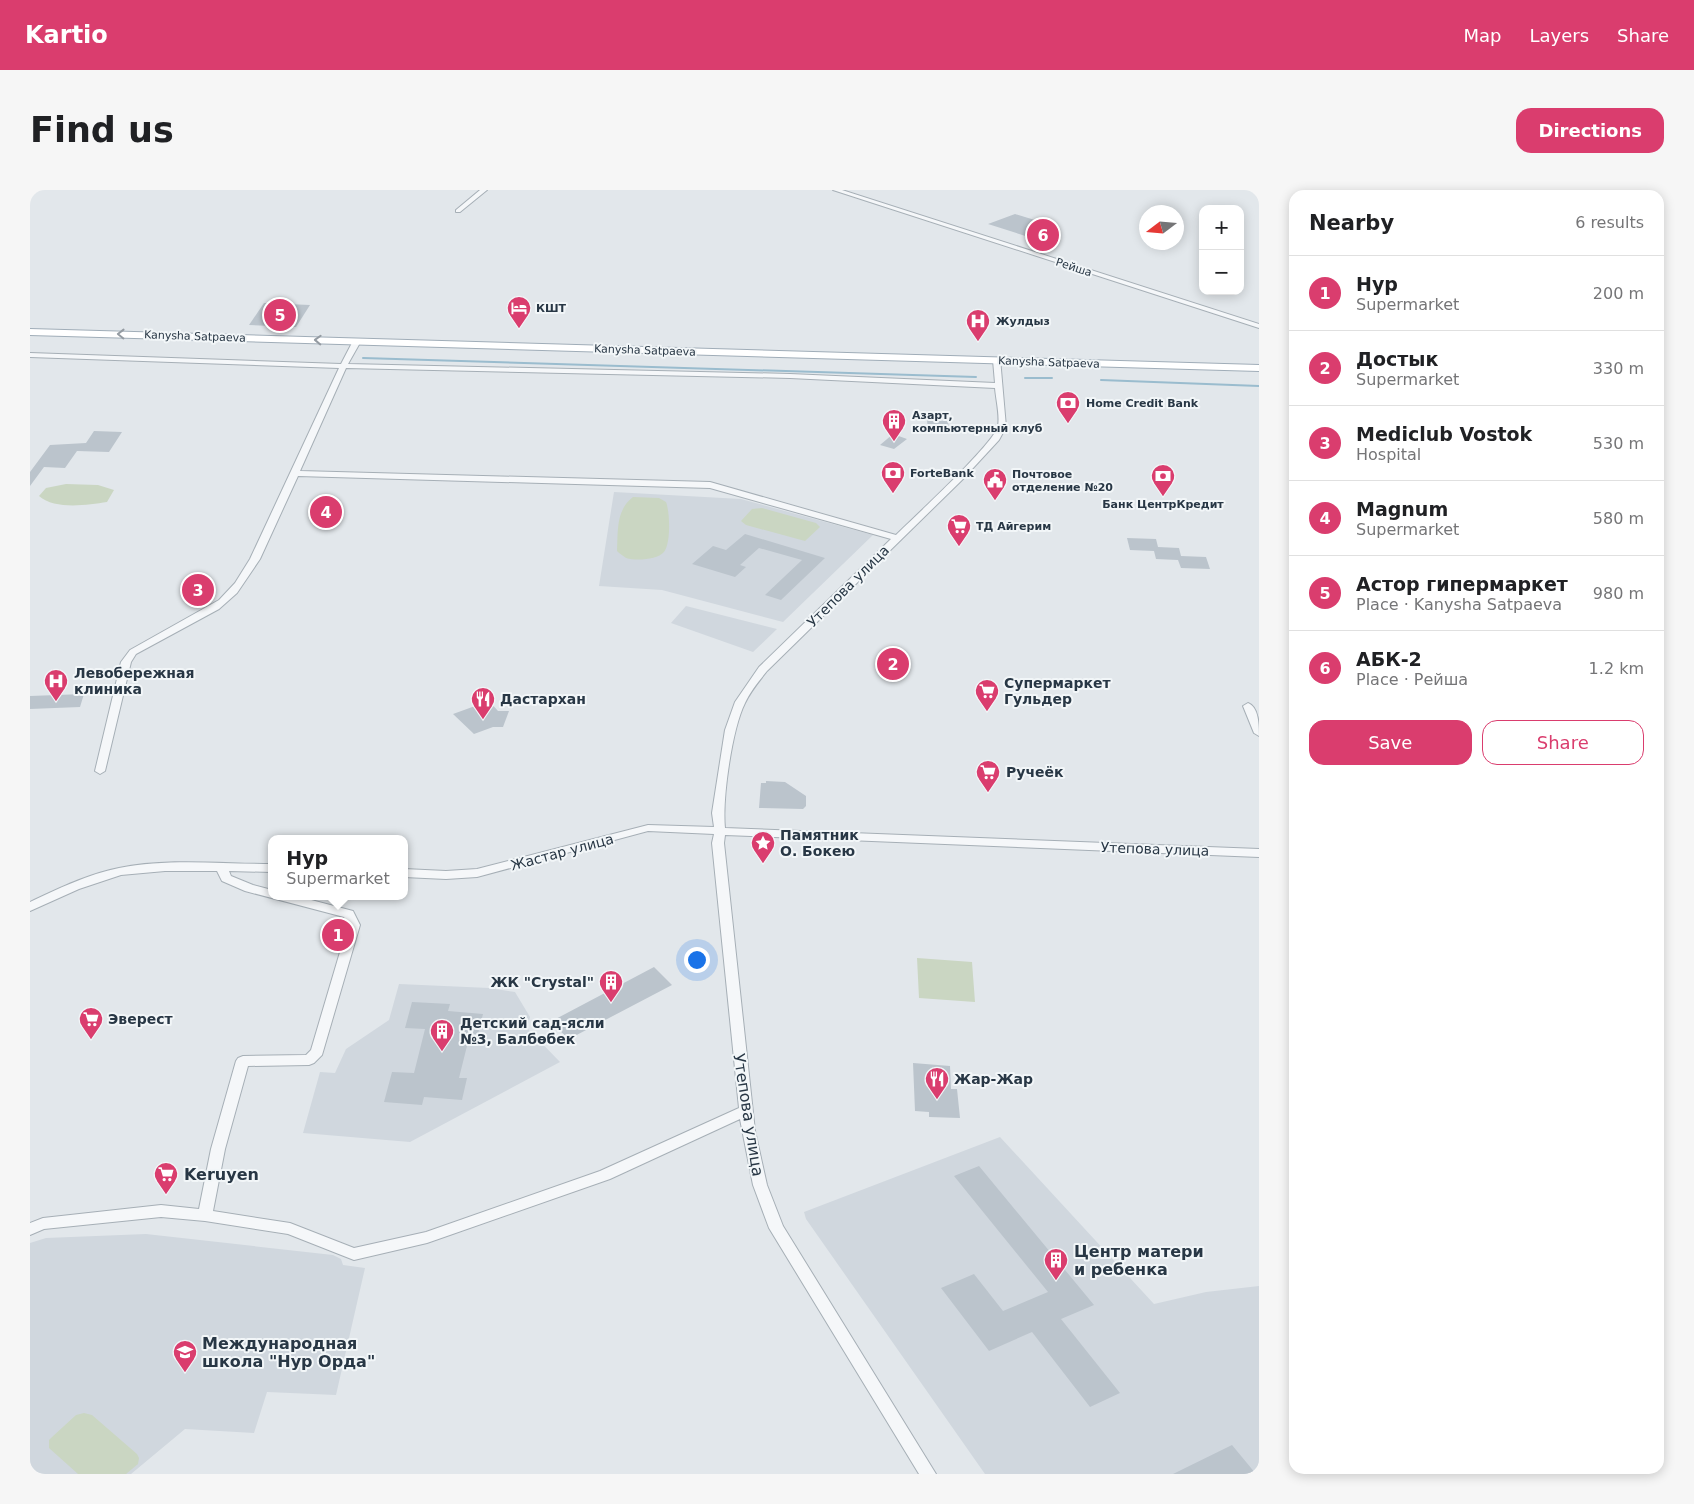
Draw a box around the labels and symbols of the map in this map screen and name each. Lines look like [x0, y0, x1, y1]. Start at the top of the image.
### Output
north arrow [1139, 205, 1184, 250]
pin: 6 [1027, 216, 1059, 254]
street label: Рейша [1054, 256, 1094, 279]
hotel icon: КШТ [506, 295, 532, 329]
pin: 5 [264, 296, 296, 334]
place label: КШТ [536, 302, 567, 315]
hospital icon: Жулдыз [965, 308, 991, 342]
place label: Жулдыз [996, 315, 1050, 328]
street label: Kanysha Satpaeva [144, 328, 246, 345]
one-way arrow [116, 329, 124, 340]
one-way arrow [314, 335, 322, 345]
street label: Kanysha Satpaeva [594, 342, 696, 359]
street label: Kanysha Satpaeva [998, 354, 1100, 371]
bank icon: Home Credit Bank [1055, 390, 1081, 424]
place label: Home Credit Bank [1086, 397, 1199, 410]
building icon: Азарт, компьютерный клуб [881, 408, 907, 442]
place label: Азарт, компьютерный клуб [912, 409, 1043, 435]
bank icon: ForteBank [880, 460, 906, 494]
bank icon: Банк ЦентрКредит [1150, 463, 1176, 497]
place label: ForteBank [910, 467, 974, 480]
public building icon: Почтовое отделение №20 [982, 467, 1008, 501]
place label: Почтовое отделение №20 [1012, 468, 1113, 494]
pin: 4 [310, 493, 342, 531]
place label: Банк ЦентрКредит [1102, 498, 1224, 511]
supermarket icon: ТД Айгерим [946, 513, 972, 547]
place label: ТД Айгерим [976, 520, 1051, 533]
street label: Утепова улица [804, 542, 892, 630]
pin: 3 [182, 571, 214, 609]
pin: 2 [877, 645, 909, 683]
place label: Левобережная клиника [74, 665, 194, 697]
hospital icon: Левобережная клиника [43, 668, 69, 702]
place label: Супермаркет Гульдер [1004, 675, 1111, 707]
supermarket icon: Супермаркет Гульдер [974, 678, 1000, 712]
restaurant icon: Дастархан [470, 686, 496, 720]
place label: Дастархан [500, 691, 586, 707]
supermarket icon: Ручеёк [975, 759, 1001, 793]
place label: Ручеёк [1006, 764, 1064, 780]
place label: Памятник О. Бокею [780, 827, 859, 859]
place icon: Памятник О. Бокею [750, 830, 776, 864]
street label: Жастар улица [509, 831, 615, 873]
street label: Утепова улица [1100, 839, 1210, 859]
pin: 1 [322, 916, 354, 954]
your location [684, 947, 710, 973]
building icon: ЖК "Crystal" [598, 969, 624, 1003]
place label: ЖК "Crystal" [490, 974, 594, 990]
supermarket icon: Эверест [78, 1006, 104, 1040]
place label: Эверест [108, 1011, 173, 1027]
place label: Детский сад-ясли №3, Балбөбек [460, 1015, 605, 1047]
building icon: Детский сад-ясли №3, Балбөбек [429, 1018, 455, 1052]
street label: Утепова улица [729, 1052, 768, 1178]
restaurant icon: Жар-Жар [924, 1066, 950, 1100]
place label: Жар-Жар [954, 1071, 1033, 1087]
supermarket icon: Keruyen [153, 1161, 179, 1195]
place label: Keruyen [184, 1165, 259, 1184]
place label: Центр матери и ребенка [1074, 1242, 1204, 1279]
building icon: Центр матери и ребенка [1043, 1247, 1069, 1281]
place label: Международная школа "Нур Орда" [202, 1334, 375, 1371]
school or university icon: Международная школа "Нур Орда" [172, 1339, 198, 1373]

